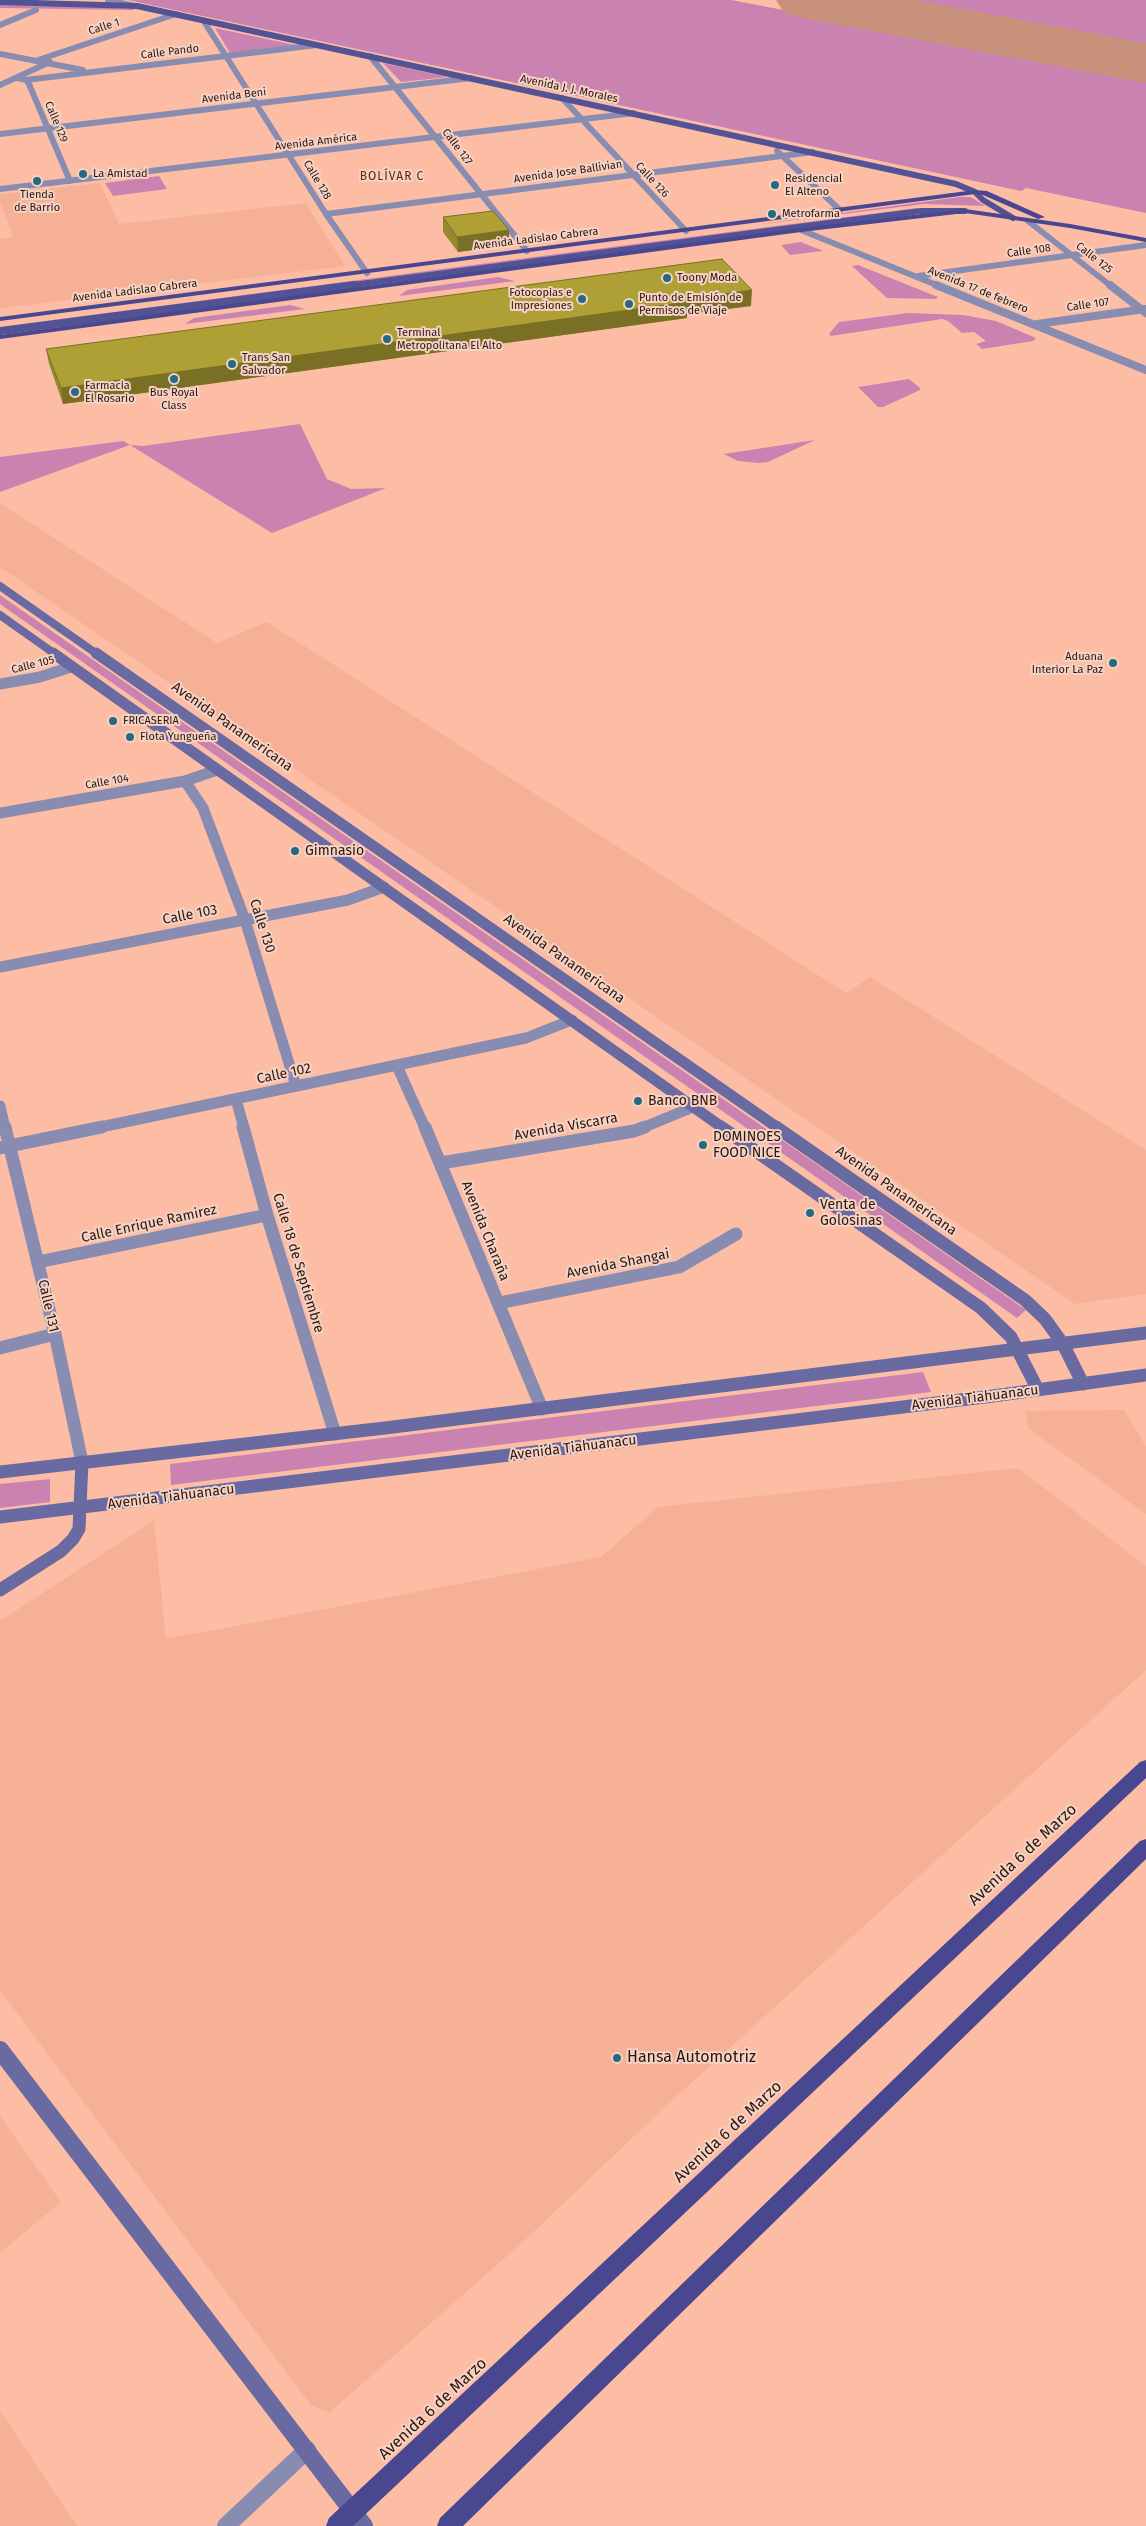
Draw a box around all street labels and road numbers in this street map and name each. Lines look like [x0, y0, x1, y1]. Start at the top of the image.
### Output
street label: Calle 1 [87, 16, 121, 38]
street label: Calle Pando [140, 42, 200, 62]
street label: Avenida J. J. Morales [519, 72, 619, 106]
street label: Avenida Beni [201, 85, 267, 107]
street label: Calle 129 [42, 100, 70, 144]
street label: Calle 127 [439, 126, 475, 168]
street label: Avenida América [274, 130, 358, 154]
street label: Calle 128 [300, 158, 334, 202]
street label: Avenida Jose Ballivian [513, 158, 623, 186]
street label: Calle 126 [632, 160, 672, 200]
street label: Avenida Ladislao Cabrera [473, 225, 599, 253]
street label: Calle 125 [1073, 240, 1115, 276]
street label: Calle 108 [1006, 241, 1052, 261]
street label: Avenida 17 de febrero [926, 264, 1030, 316]
street label: Avenida Ladislao Cabrera [72, 277, 198, 305]
street label: Calle 107 [1066, 295, 1110, 315]
street label: Calle 105 [10, 653, 56, 677]
street label: Avenida Panamericana [168, 679, 296, 775]
street label: Calle 104 [84, 772, 130, 792]
street label: Calle 130 [245, 897, 279, 955]
street label: Calle 103 [161, 901, 219, 929]
street label: Avenida Panamericana [500, 911, 628, 1007]
street label: Calle 102 [255, 1060, 313, 1088]
street label: Avenida Viscarra [513, 1110, 619, 1144]
street label: Avenida Panamericana [832, 1143, 960, 1239]
street label: Avenida Charaña [457, 1179, 513, 1283]
street label: Calle 18 de Septiembre [269, 1191, 327, 1335]
street label: Calle Enrique Ramirez [80, 1201, 218, 1247]
street label: Avenida Shangai [565, 1246, 671, 1282]
street label: Calle 131 [34, 1278, 62, 1334]
street label: Avenida Tiahuanacu [911, 1382, 1039, 1414]
street label: Avenida Tiahuanacu [509, 1432, 637, 1464]
street label: Avenida Tiahuanacu [107, 1481, 235, 1513]
street label: Avenida 6 de Marzo [965, 1800, 1081, 1910]
street label: Avenida 6 de Marzo [670, 2077, 786, 2187]
street label: Avenida 6 de Marzo [375, 2354, 491, 2464]

